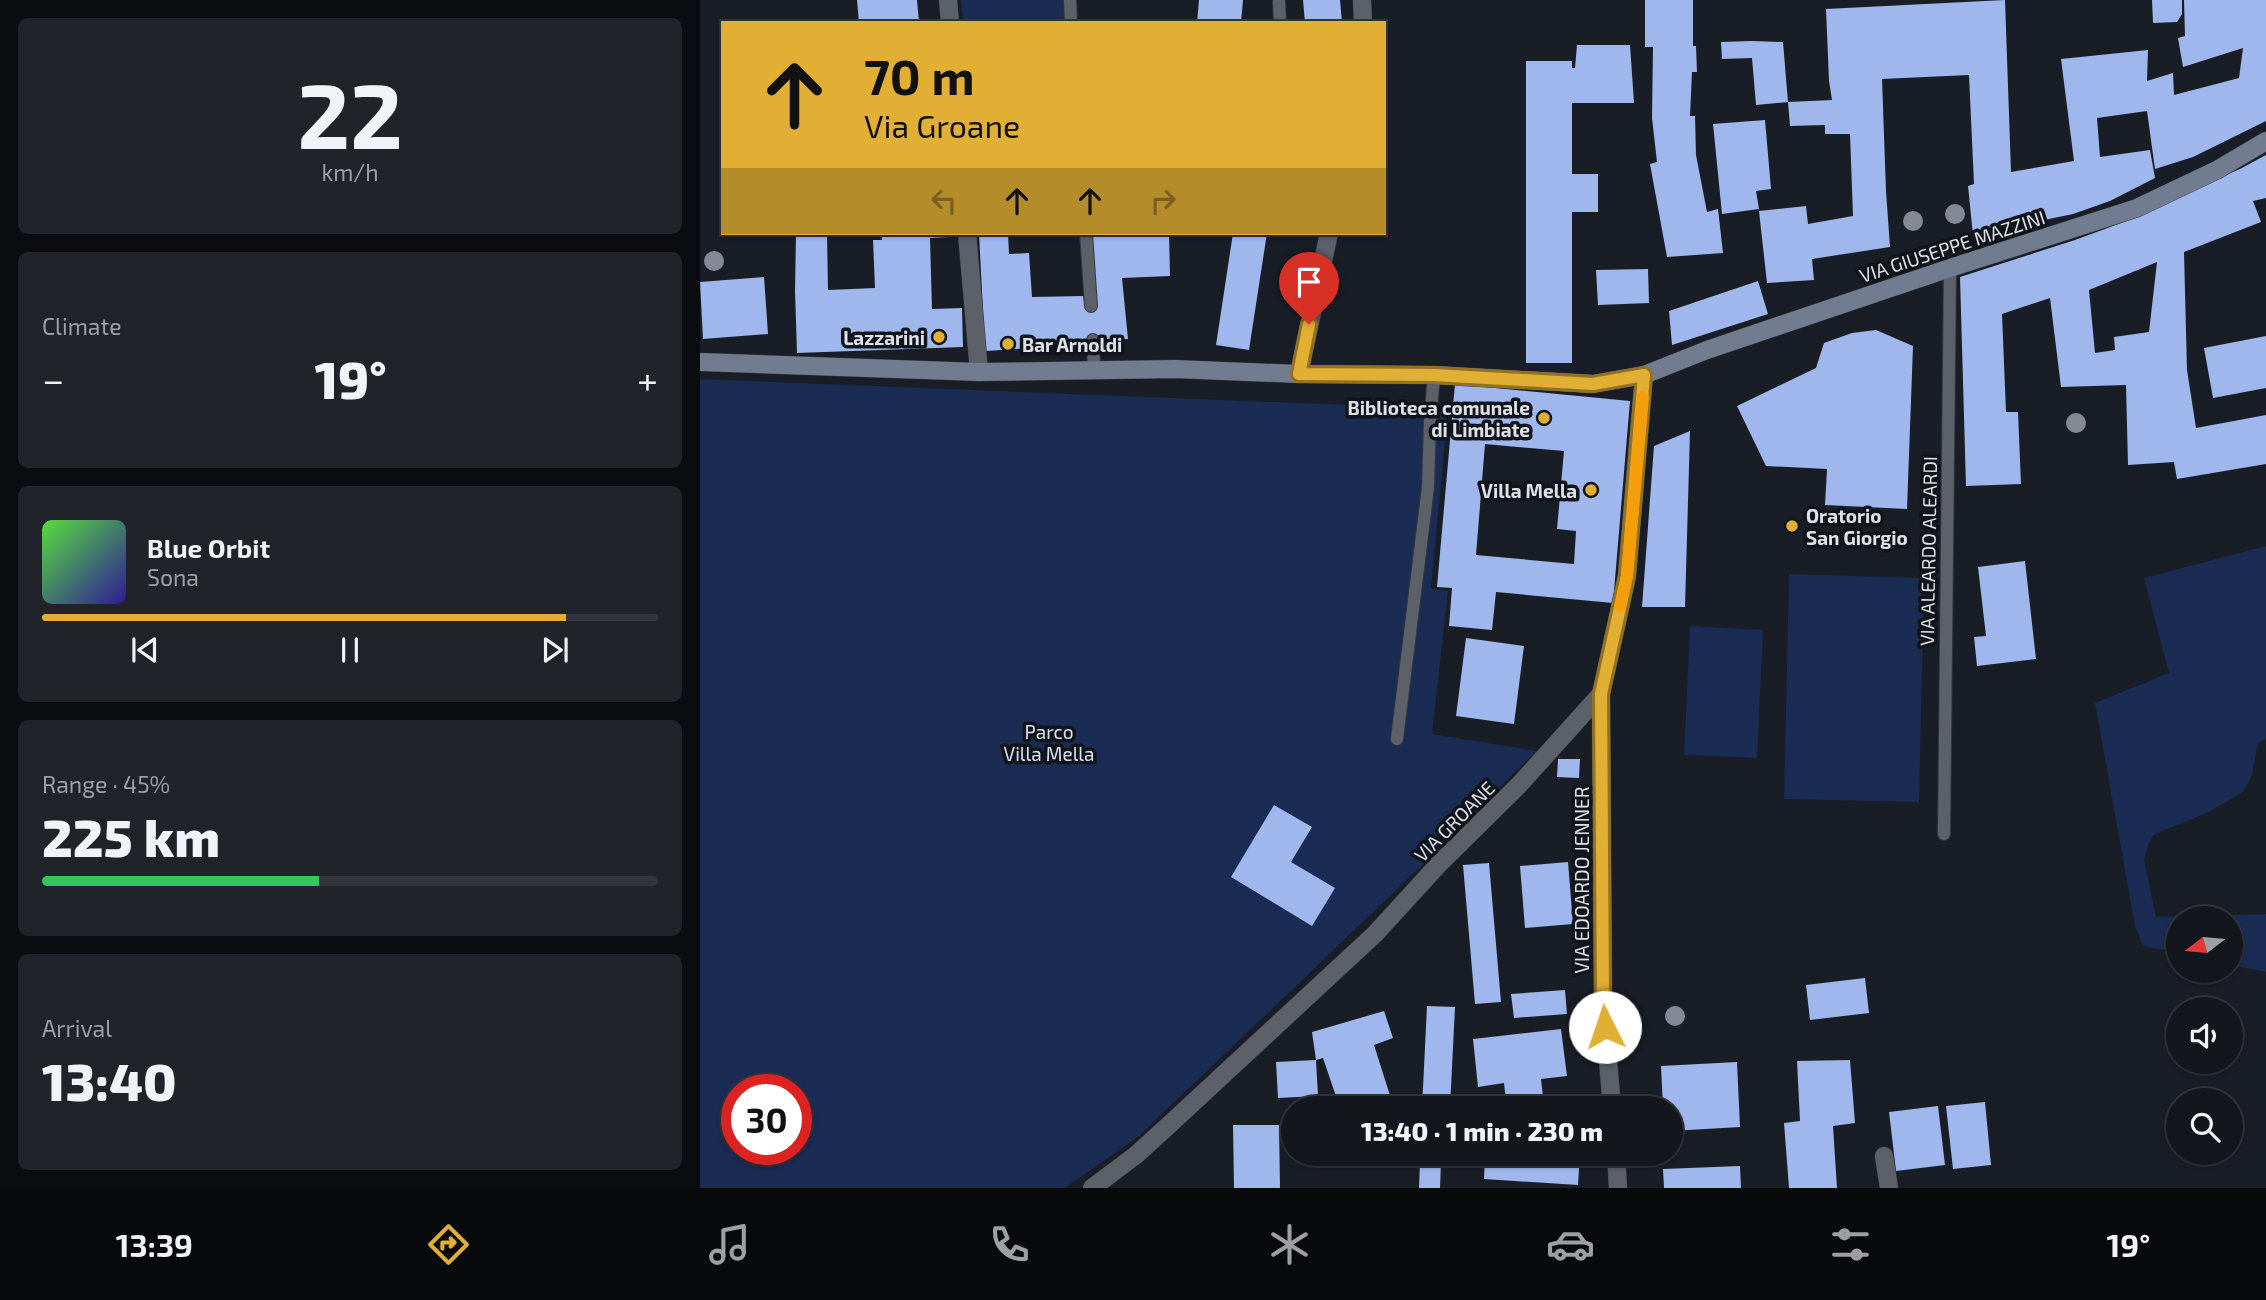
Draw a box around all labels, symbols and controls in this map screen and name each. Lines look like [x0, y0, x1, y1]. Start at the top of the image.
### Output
text: 70 m [864, 46, 975, 105]
icon: ahead [749, 49, 840, 140]
text: 22 [297, 58, 403, 167]
text: Via Groane [864, 106, 1020, 144]
text: km/h [321, 158, 379, 186]
icon: left [925, 182, 963, 220]
icon: ahead [998, 182, 1036, 220]
icon: ahead [1071, 182, 1109, 220]
icon: right [1144, 182, 1182, 220]
street label: VIA GIUSEPPE MAZZINI [1856, 205, 2048, 287]
pin [1279, 252, 1339, 324]
icon: arrive [1290, 263, 1328, 301]
text: Climate [42, 312, 122, 340]
place label: Lazzarini [843, 326, 925, 349]
marker: Lazzarini [931, 329, 947, 345]
place label: Bar Arnoldi [1022, 333, 1122, 356]
marker: Bar Arnoldi [1000, 336, 1016, 352]
text: 19° [315, 347, 387, 409]
text: − [42, 356, 64, 402]
text: + [637, 356, 658, 402]
place label: Biblioteca comunale di Limbiate [1348, 396, 1530, 441]
marker: Biblioteca comunale di Limbiate [1536, 410, 1552, 426]
street label: VIA ALEARDO ALEARDI [1915, 456, 1941, 646]
place label: Villa Mella [1481, 479, 1577, 502]
marker: Villa Mella [1583, 482, 1599, 498]
place label: Oratorio San Giorgio [1806, 504, 1908, 549]
marker: Oratorio San Giorgio [1784, 518, 1800, 534]
text: Blue Orbit [147, 532, 270, 563]
text: Sona [147, 563, 199, 591]
icon: previous [126, 631, 164, 669]
icon: pause [331, 631, 369, 669]
icon: next [536, 631, 574, 669]
park label: Parco Villa Mella [1004, 720, 1094, 765]
text: Range · 45% [42, 770, 170, 798]
street label: VIA GROANE [1409, 776, 1499, 866]
street label: VIA EDOARDO JENNER [1570, 786, 1593, 974]
text: 225 km [42, 805, 220, 867]
north arrow [2166, 906, 2244, 984]
map controls [2166, 906, 2243, 1165]
position arrow [1568, 990, 1642, 1064]
button: sound [2166, 997, 2243, 1074]
text: Arrival [42, 1014, 112, 1042]
text: 13:40 [42, 1049, 177, 1111]
speed limit sign: 30 [721, 1074, 812, 1165]
button: search [2166, 1088, 2243, 1165]
text: 13:40 · 1 min · 230 m [1361, 1115, 1603, 1146]
icon: directions [424, 1220, 473, 1269]
icon: music [705, 1220, 754, 1269]
icon: phone [985, 1220, 1034, 1269]
icon: climate [1265, 1220, 1314, 1269]
icon: car [1546, 1220, 1595, 1269]
icon: filters [1826, 1220, 1875, 1269]
text: 13:39 [116, 1225, 193, 1263]
text: 19° [2107, 1225, 2150, 1263]

